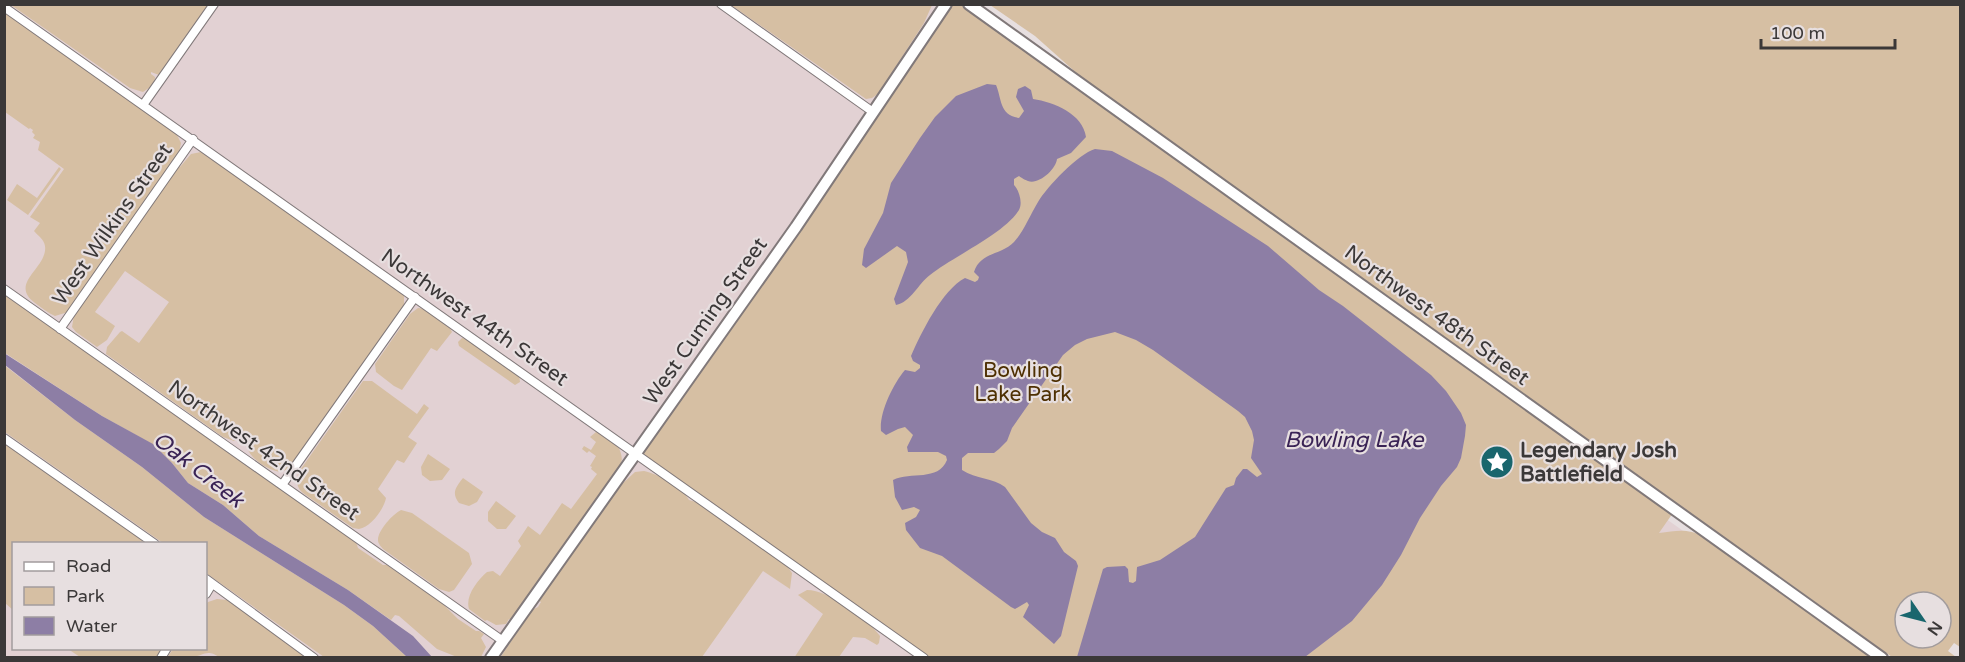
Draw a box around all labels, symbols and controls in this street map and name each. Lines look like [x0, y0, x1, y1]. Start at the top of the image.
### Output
scale bar [1761, 12, 1894, 50]
text: 100 m [1770, 22, 1825, 44]
street label: West Wilkins Street [47, 138, 178, 310]
street label: West Cuming Street [638, 233, 773, 410]
street label: Northwest 48th Street [1339, 240, 1534, 391]
street label: Northwest 44th Street [376, 243, 573, 391]
park label: Bowling Lake Park [974, 358, 1072, 407]
street label: Northwest 42nd Street [163, 375, 364, 526]
water label: Oak Creek [148, 426, 250, 514]
water label: Bowling Lake [1284, 427, 1425, 453]
place label: Legendary Josh Battlefield [1520, 438, 1677, 487]
place icon: Legendary Josh Battlefield [1479, 444, 1515, 480]
legend [12, 542, 207, 650]
text: Road [66, 555, 111, 577]
text: Park [66, 585, 105, 607]
north arrow [1893, 590, 1953, 650]
text: Water [66, 615, 117, 637]
text: N [1923, 617, 1946, 639]

